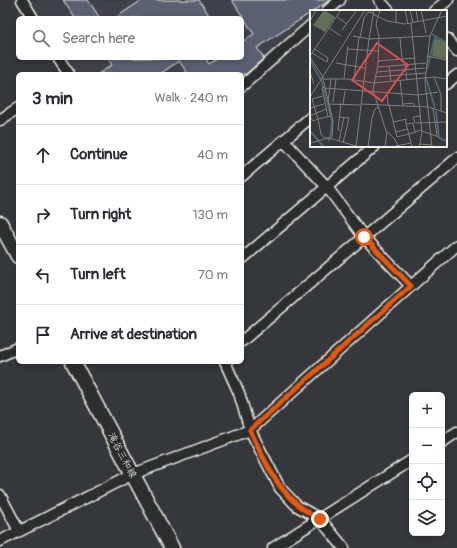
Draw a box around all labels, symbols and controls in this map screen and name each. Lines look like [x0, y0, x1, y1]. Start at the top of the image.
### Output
inset map [310, 10, 447, 147]
search box [16, 16, 244, 60]
icon: search [30, 27, 52, 49]
text: Search here [62, 29, 135, 48]
text: 3 min [32, 88, 73, 109]
text: Walk · 240 m [154, 90, 228, 106]
icon: ahead [32, 144, 54, 166]
text: Continue [70, 145, 128, 164]
text: 40 m [197, 147, 228, 163]
icon: right [32, 204, 54, 226]
text: Turn right [70, 205, 131, 224]
text: 130 m [192, 207, 228, 223]
route start [355, 228, 373, 246]
icon: left [32, 264, 54, 286]
text: Turn left [70, 265, 126, 284]
text: 70 m [198, 267, 228, 283]
icon: arrive [32, 324, 54, 346]
text: Arrive at destination [70, 325, 197, 344]
map controls [409, 392, 445, 536]
button: + [409, 392, 445, 428]
button: − [409, 428, 445, 464]
street label: 滝谷三和線 [105, 431, 139, 480]
button: locate [409, 464, 445, 500]
button: layers [409, 500, 445, 536]
route end [311, 510, 329, 528]

